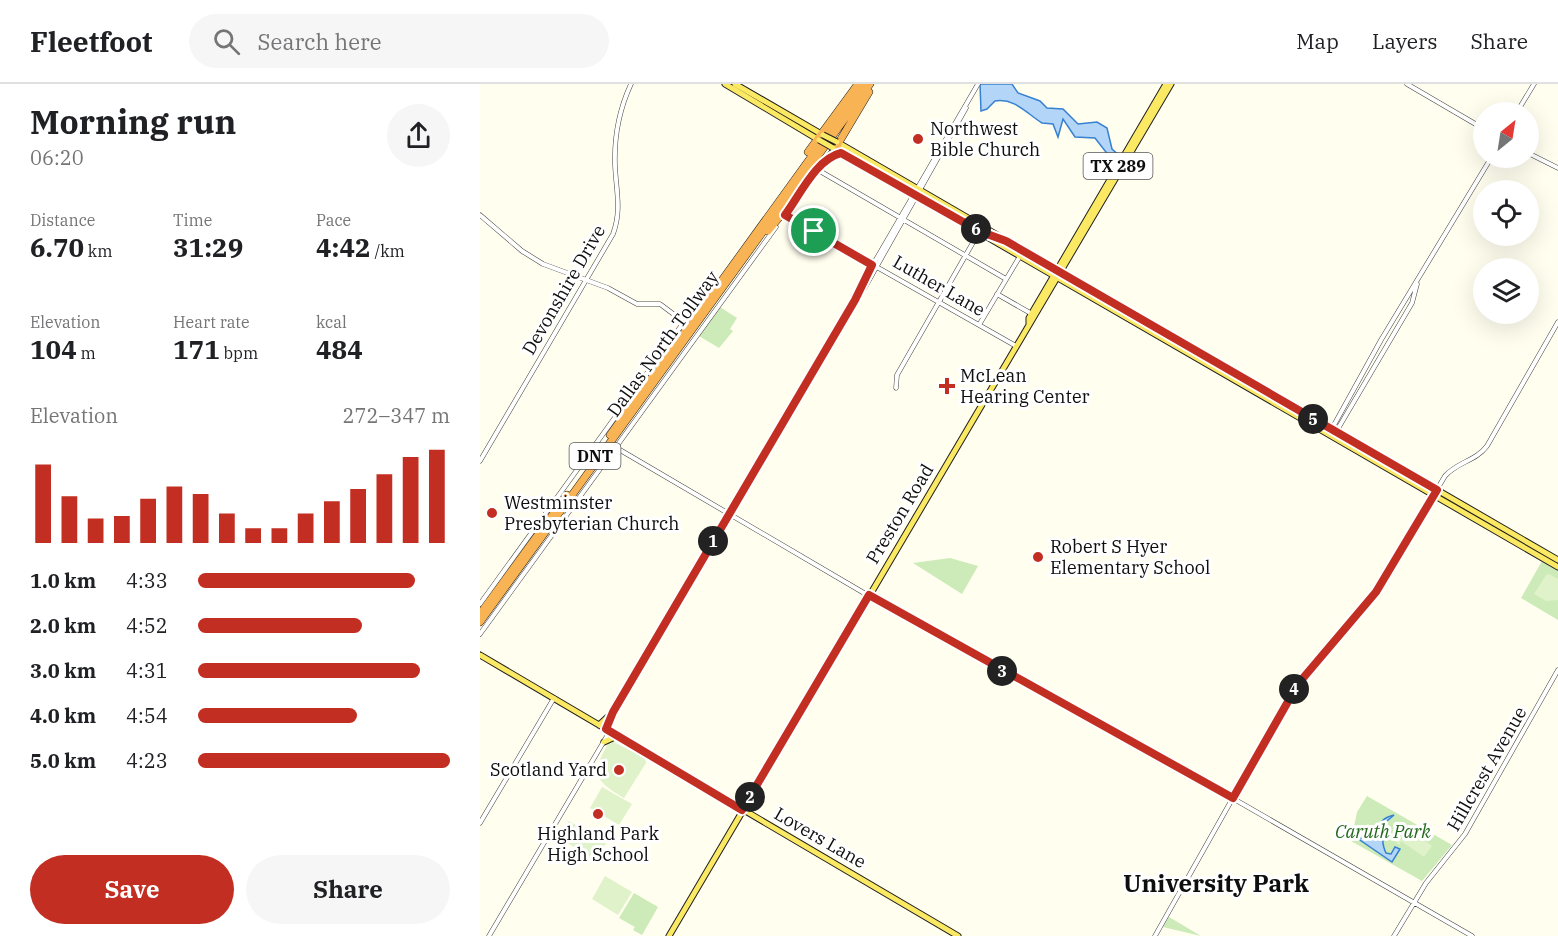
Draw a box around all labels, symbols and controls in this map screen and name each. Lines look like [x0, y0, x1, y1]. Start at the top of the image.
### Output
search box [189, 14, 609, 68]
text: Fleetfoot [30, 23, 153, 60]
icon: search [210, 25, 243, 58]
text: Search here [258, 27, 381, 56]
text: Map [1296, 27, 1339, 55]
text: Layers [1372, 27, 1438, 55]
text: Share [1471, 27, 1528, 55]
text: Morning run [30, 100, 236, 143]
north arrow [1473, 102, 1539, 168]
map controls [1473, 102, 1539, 324]
button: share [387, 104, 450, 167]
place label: Northwest Bible Church [930, 117, 1040, 161]
marker: Northwest Bible Church [911, 132, 925, 146]
text: 06:20 [30, 144, 84, 171]
road number: TX 289 [1084, 153, 1152, 179]
button: locate [1473, 180, 1539, 246]
pin [788, 205, 839, 256]
text: Distance [30, 210, 95, 230]
text: Time [173, 210, 212, 230]
text: Pace [316, 210, 351, 230]
icon: arrive [797, 214, 830, 247]
pin: 6 [961, 214, 991, 244]
text: 6 [971, 219, 981, 239]
street label: Devonshire Drive [517, 221, 610, 359]
text: 6.70 [30, 230, 84, 264]
text: 31:29 [173, 230, 243, 264]
text: 4:42 [316, 230, 371, 264]
text: km [84, 241, 112, 261]
text: /km [371, 241, 405, 261]
street label: Luther Lane [889, 250, 989, 321]
button: layers [1473, 258, 1539, 324]
street label: Dallas North Tollway [602, 266, 724, 421]
text: Elevation [30, 312, 100, 332]
text: Heart rate [173, 312, 250, 332]
text: kcal [316, 312, 347, 332]
text: 104 [30, 332, 77, 366]
text: 171 [173, 332, 220, 366]
text: 484 [316, 332, 363, 366]
text: m [77, 343, 96, 363]
text: bpm [220, 343, 258, 363]
place label: McLean Hearing Center [960, 364, 1090, 408]
marker: McLean Hearing Center [938, 377, 956, 395]
text: Elevation [30, 402, 118, 429]
text: 272–347 m [343, 402, 450, 429]
pin: 5 [1298, 404, 1328, 434]
text: 5 [1308, 409, 1318, 429]
road number: DNT [570, 443, 620, 469]
street label: Preston Road [861, 460, 938, 568]
place label: Westminster Presbyterian Church [504, 491, 680, 535]
marker: Westminster Presbyterian Church [485, 506, 499, 520]
pin: 1 [698, 526, 728, 556]
text: 1 [708, 531, 718, 551]
place label: Robert S Hyer Elementary School [1050, 535, 1210, 579]
marker: Robert S Hyer Elementary School [1031, 550, 1045, 564]
text: 1.0 km [30, 567, 96, 594]
text: 4:33 [126, 567, 168, 594]
text: 2.0 km [30, 612, 96, 639]
text: 4:52 [126, 612, 168, 639]
pin: 3 [987, 656, 1017, 686]
text: 3.0 km [30, 657, 96, 684]
text: 4:31 [126, 657, 168, 684]
text: 3 [997, 661, 1007, 681]
pin: 4 [1279, 674, 1309, 704]
text: 4 [1289, 679, 1299, 699]
text: 4.0 km [30, 702, 96, 729]
text: 4:54 [126, 702, 168, 729]
street label: Hillcrest Avenue [1442, 702, 1532, 835]
text: 5.0 km [30, 747, 96, 774]
text: 4:23 [126, 747, 168, 774]
place label: Scotland Yard [490, 758, 607, 781]
marker: Scotland Yard [612, 763, 626, 777]
pin: 2 [735, 782, 765, 812]
text: 2 [745, 787, 755, 807]
street label: Lovers Lane [770, 802, 870, 873]
marker: Highland Park High School [591, 807, 605, 821]
park label: Caruth Park [1335, 820, 1431, 843]
place label: Highland Park High School [537, 822, 659, 866]
button: Save [30, 855, 234, 924]
button: Share [246, 855, 450, 924]
district label: University Park [1123, 867, 1309, 899]

